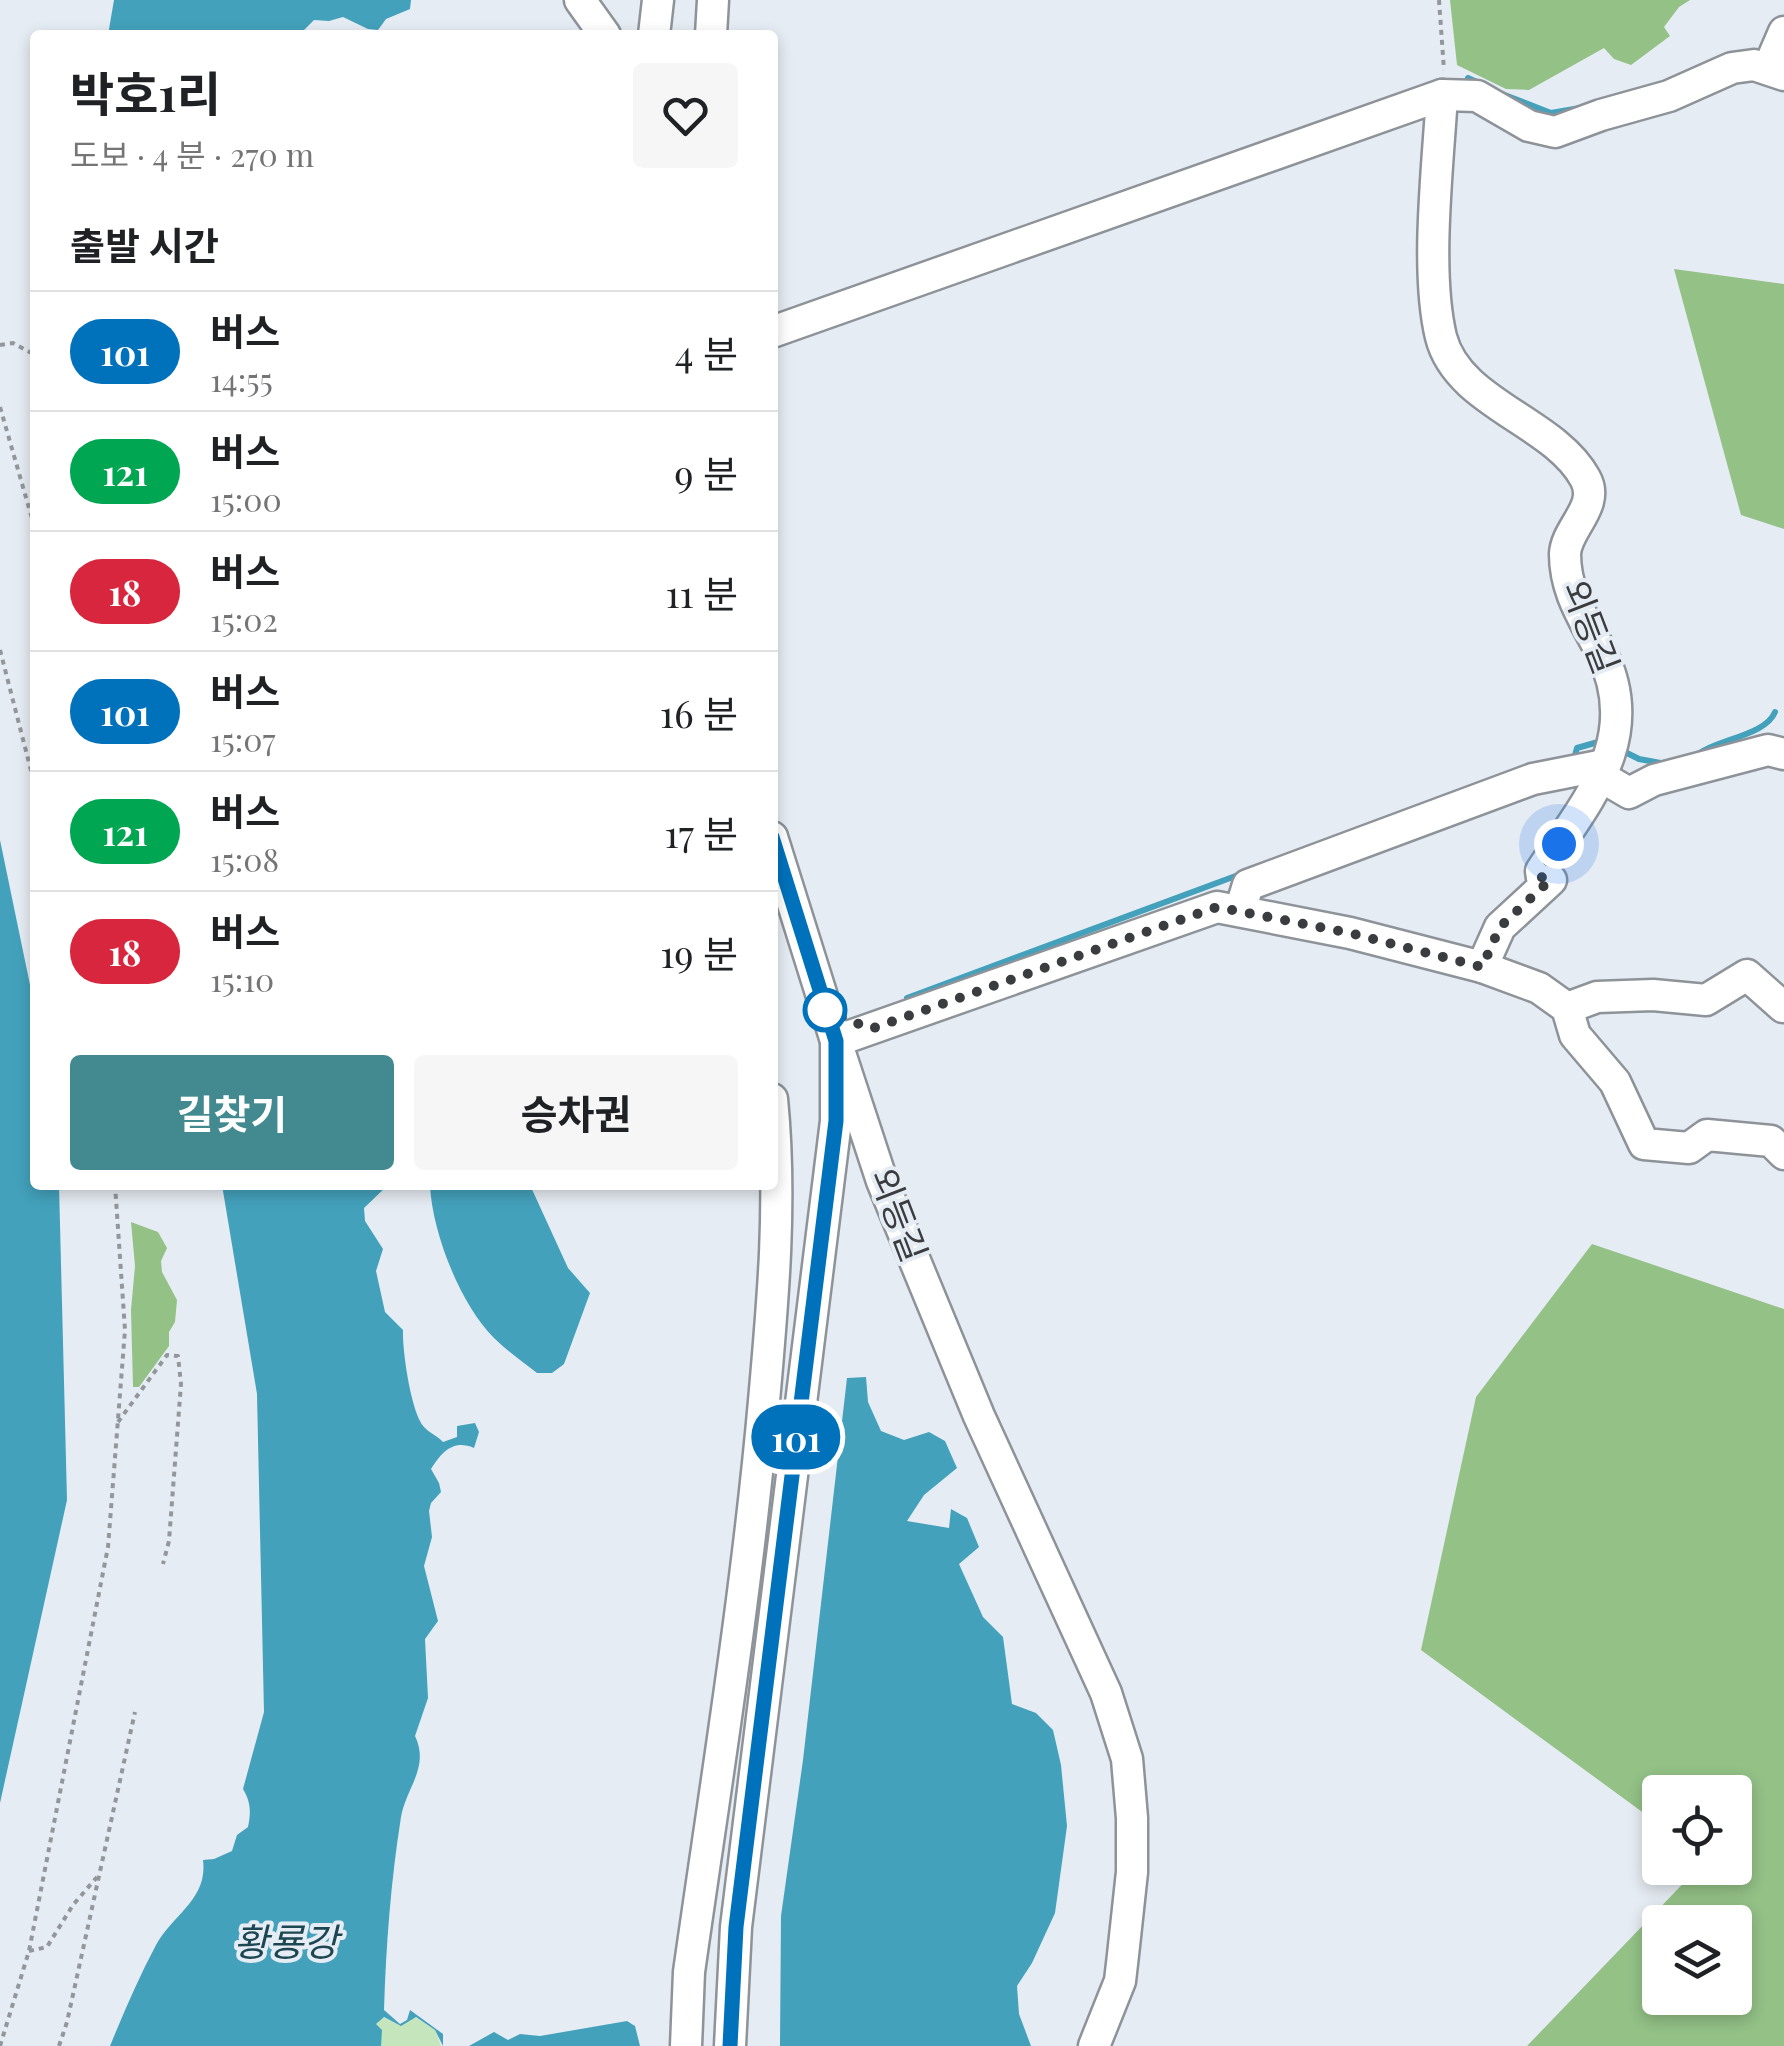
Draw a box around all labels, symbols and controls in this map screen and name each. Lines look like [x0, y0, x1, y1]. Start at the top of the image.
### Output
text: 박호1리 [70, 60, 221, 124]
button: heart [633, 63, 738, 168]
text: 도보 · 4 분 · 270 m [70, 132, 314, 175]
text: 출발 시간 [70, 219, 219, 270]
text: 버스 [210, 305, 280, 356]
text: 4 분 [675, 327, 738, 378]
text: 101 [100, 328, 150, 375]
text: 14:55 [210, 357, 273, 400]
text: 버스 [210, 425, 280, 476]
text: 9 분 [674, 447, 738, 498]
text: 121 [102, 448, 148, 495]
text: 15:00 [210, 477, 282, 520]
text: 버스 [210, 545, 280, 596]
text: 11 분 [665, 567, 738, 618]
text: 18 [108, 568, 142, 615]
street label: 외등길 [1553, 573, 1632, 680]
text: 15:02 [210, 597, 278, 640]
text: 버스 [210, 665, 280, 716]
text: 16 분 [660, 687, 738, 738]
text: 101 [100, 688, 150, 735]
text: 15:07 [210, 717, 275, 760]
text: 버스 [210, 785, 280, 836]
text: 17 분 [665, 807, 738, 858]
text: 121 [102, 808, 148, 855]
your location [1534, 819, 1584, 869]
text: 15:08 [210, 837, 279, 880]
text: 버스 [210, 905, 280, 956]
text: 19 분 [660, 927, 738, 978]
text: 18 [108, 928, 142, 975]
text: 15:10 [210, 957, 274, 1000]
unlabelled marker [804, 989, 846, 1031]
button: 길찾기 [70, 1055, 394, 1170]
button: 승차권 [414, 1055, 738, 1170]
street label: 외등길 [861, 1161, 940, 1268]
line badge: 101 [738, 1404, 854, 1470]
text: 101 [771, 1414, 821, 1461]
map controls [1642, 1775, 1752, 2015]
button: locate [1642, 1775, 1752, 1885]
button: layers [1642, 1905, 1752, 2015]
water label: 황룡강 [234, 1915, 343, 1966]

